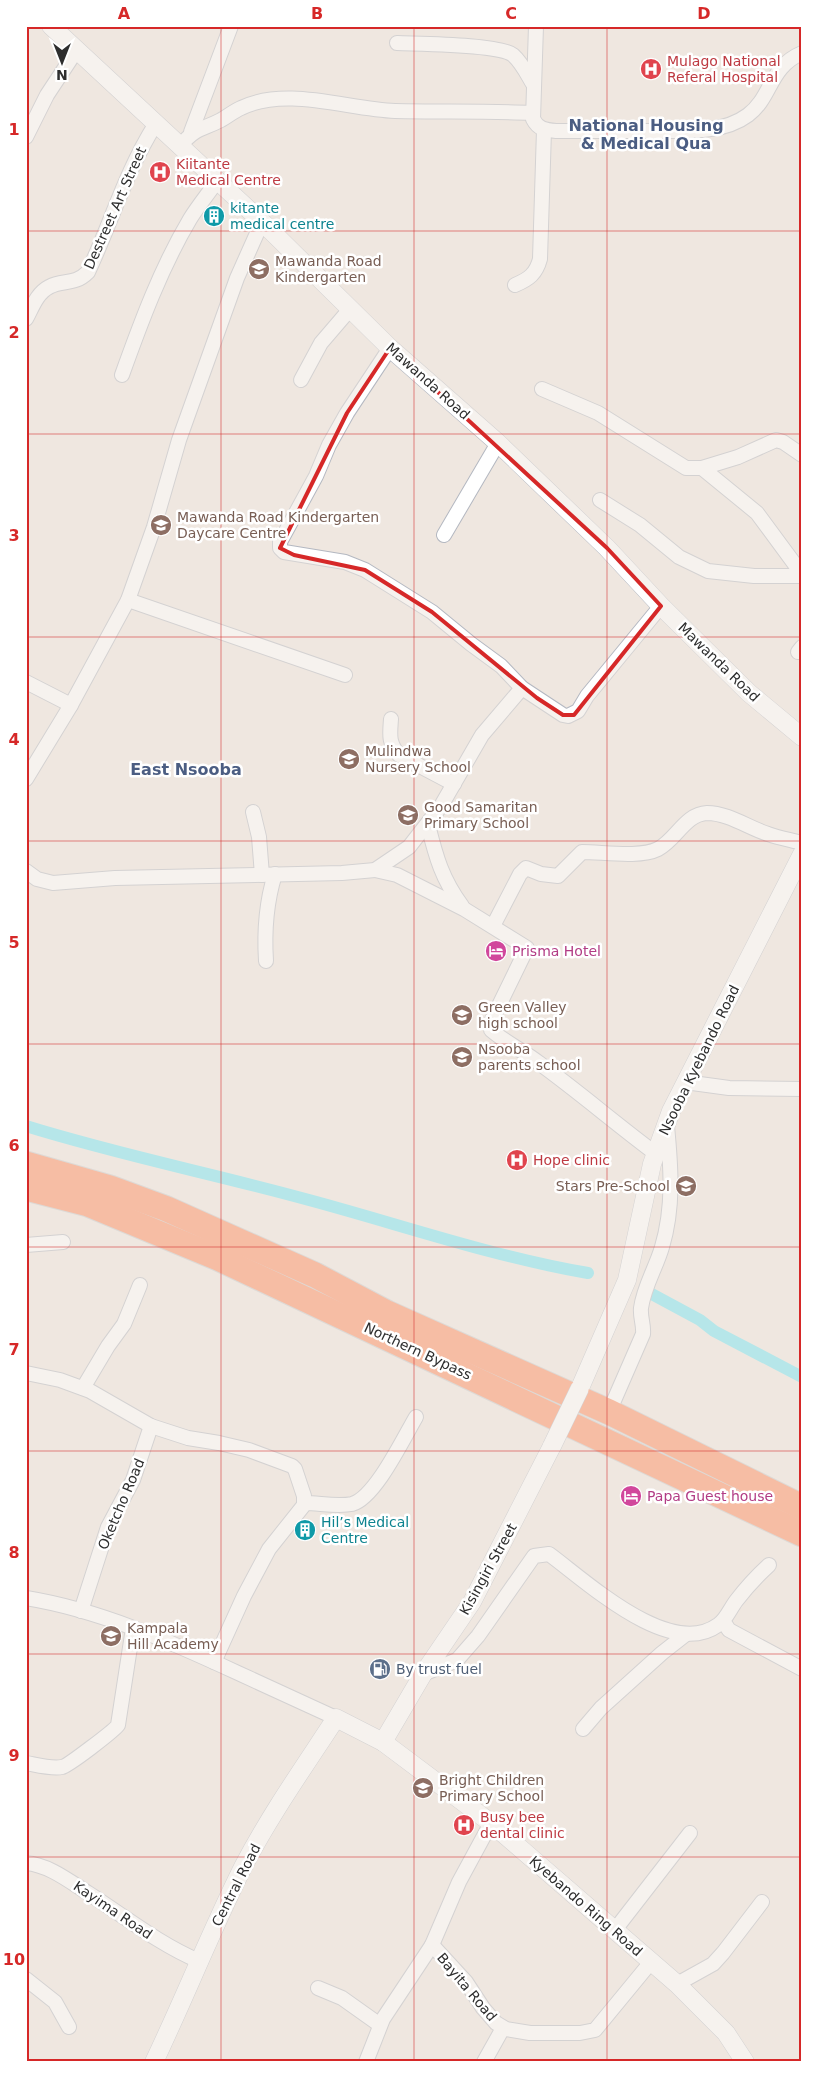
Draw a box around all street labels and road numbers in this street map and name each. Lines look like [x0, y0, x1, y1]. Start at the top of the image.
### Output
street label: Destreet Art Street [81, 144, 149, 272]
street label: Mawanda Road [383, 339, 473, 423]
street label: Mawanda Road [675, 619, 763, 705]
street label: Nsooba Kyebando Road [656, 982, 742, 1138]
street label: Northern Bypass [362, 1319, 474, 1383]
street label: Oketcho Road [95, 1456, 147, 1552]
street label: Kisingiri Street [456, 1520, 520, 1618]
street label: Central Road [208, 1841, 264, 1929]
street label: Kyebando Ring Road [526, 1853, 646, 1959]
street label: Kayima Road [71, 1878, 155, 1942]
street label: Bayita Road [434, 1950, 500, 2024]

